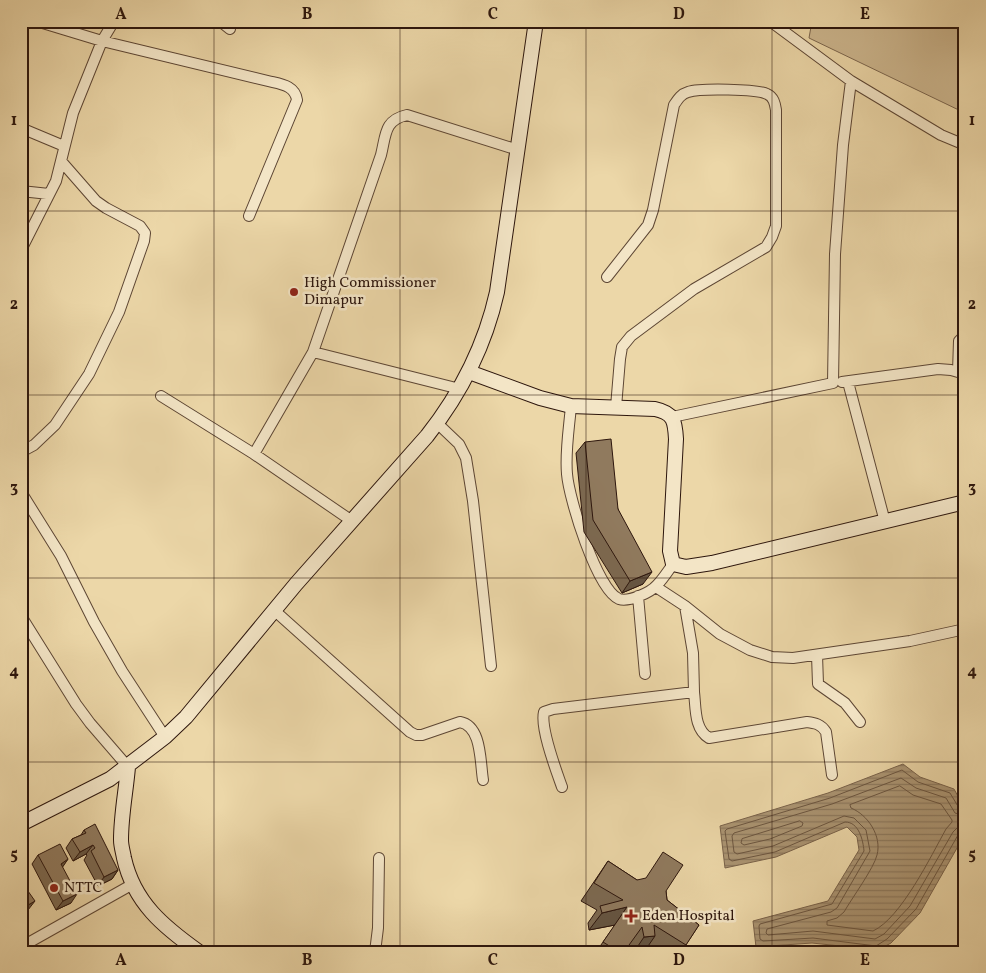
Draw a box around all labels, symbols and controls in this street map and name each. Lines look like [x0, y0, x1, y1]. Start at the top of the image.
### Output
text: A [115, 4, 127, 26]
text: B [302, 4, 313, 26]
text: C [488, 4, 498, 26]
text: D [673, 4, 685, 26]
text: E [860, 4, 870, 26]
text: 1 [11, 110, 17, 132]
text: 1 [969, 110, 975, 132]
place label: High Commissioner Dimapur [304, 273, 436, 311]
marker: High Commissioner Dimapur [288, 286, 300, 298]
text: 2 [10, 294, 18, 316]
text: 2 [968, 294, 976, 316]
text: 3 [10, 477, 18, 499]
text: 3 [968, 477, 976, 499]
text: 4 [9, 661, 19, 683]
text: 4 [967, 661, 977, 683]
text: 5 [10, 844, 18, 866]
text: 5 [968, 844, 976, 866]
place label: NTTC [64, 878, 103, 899]
marker: NTTC [48, 882, 60, 894]
place label: Eden Hospital [642, 906, 735, 927]
marker: Eden Hospital [624, 909, 638, 923]
text: A [115, 950, 127, 972]
text: B [302, 950, 313, 972]
text: C [488, 950, 498, 972]
text: D [673, 950, 685, 972]
text: E [860, 950, 870, 972]

